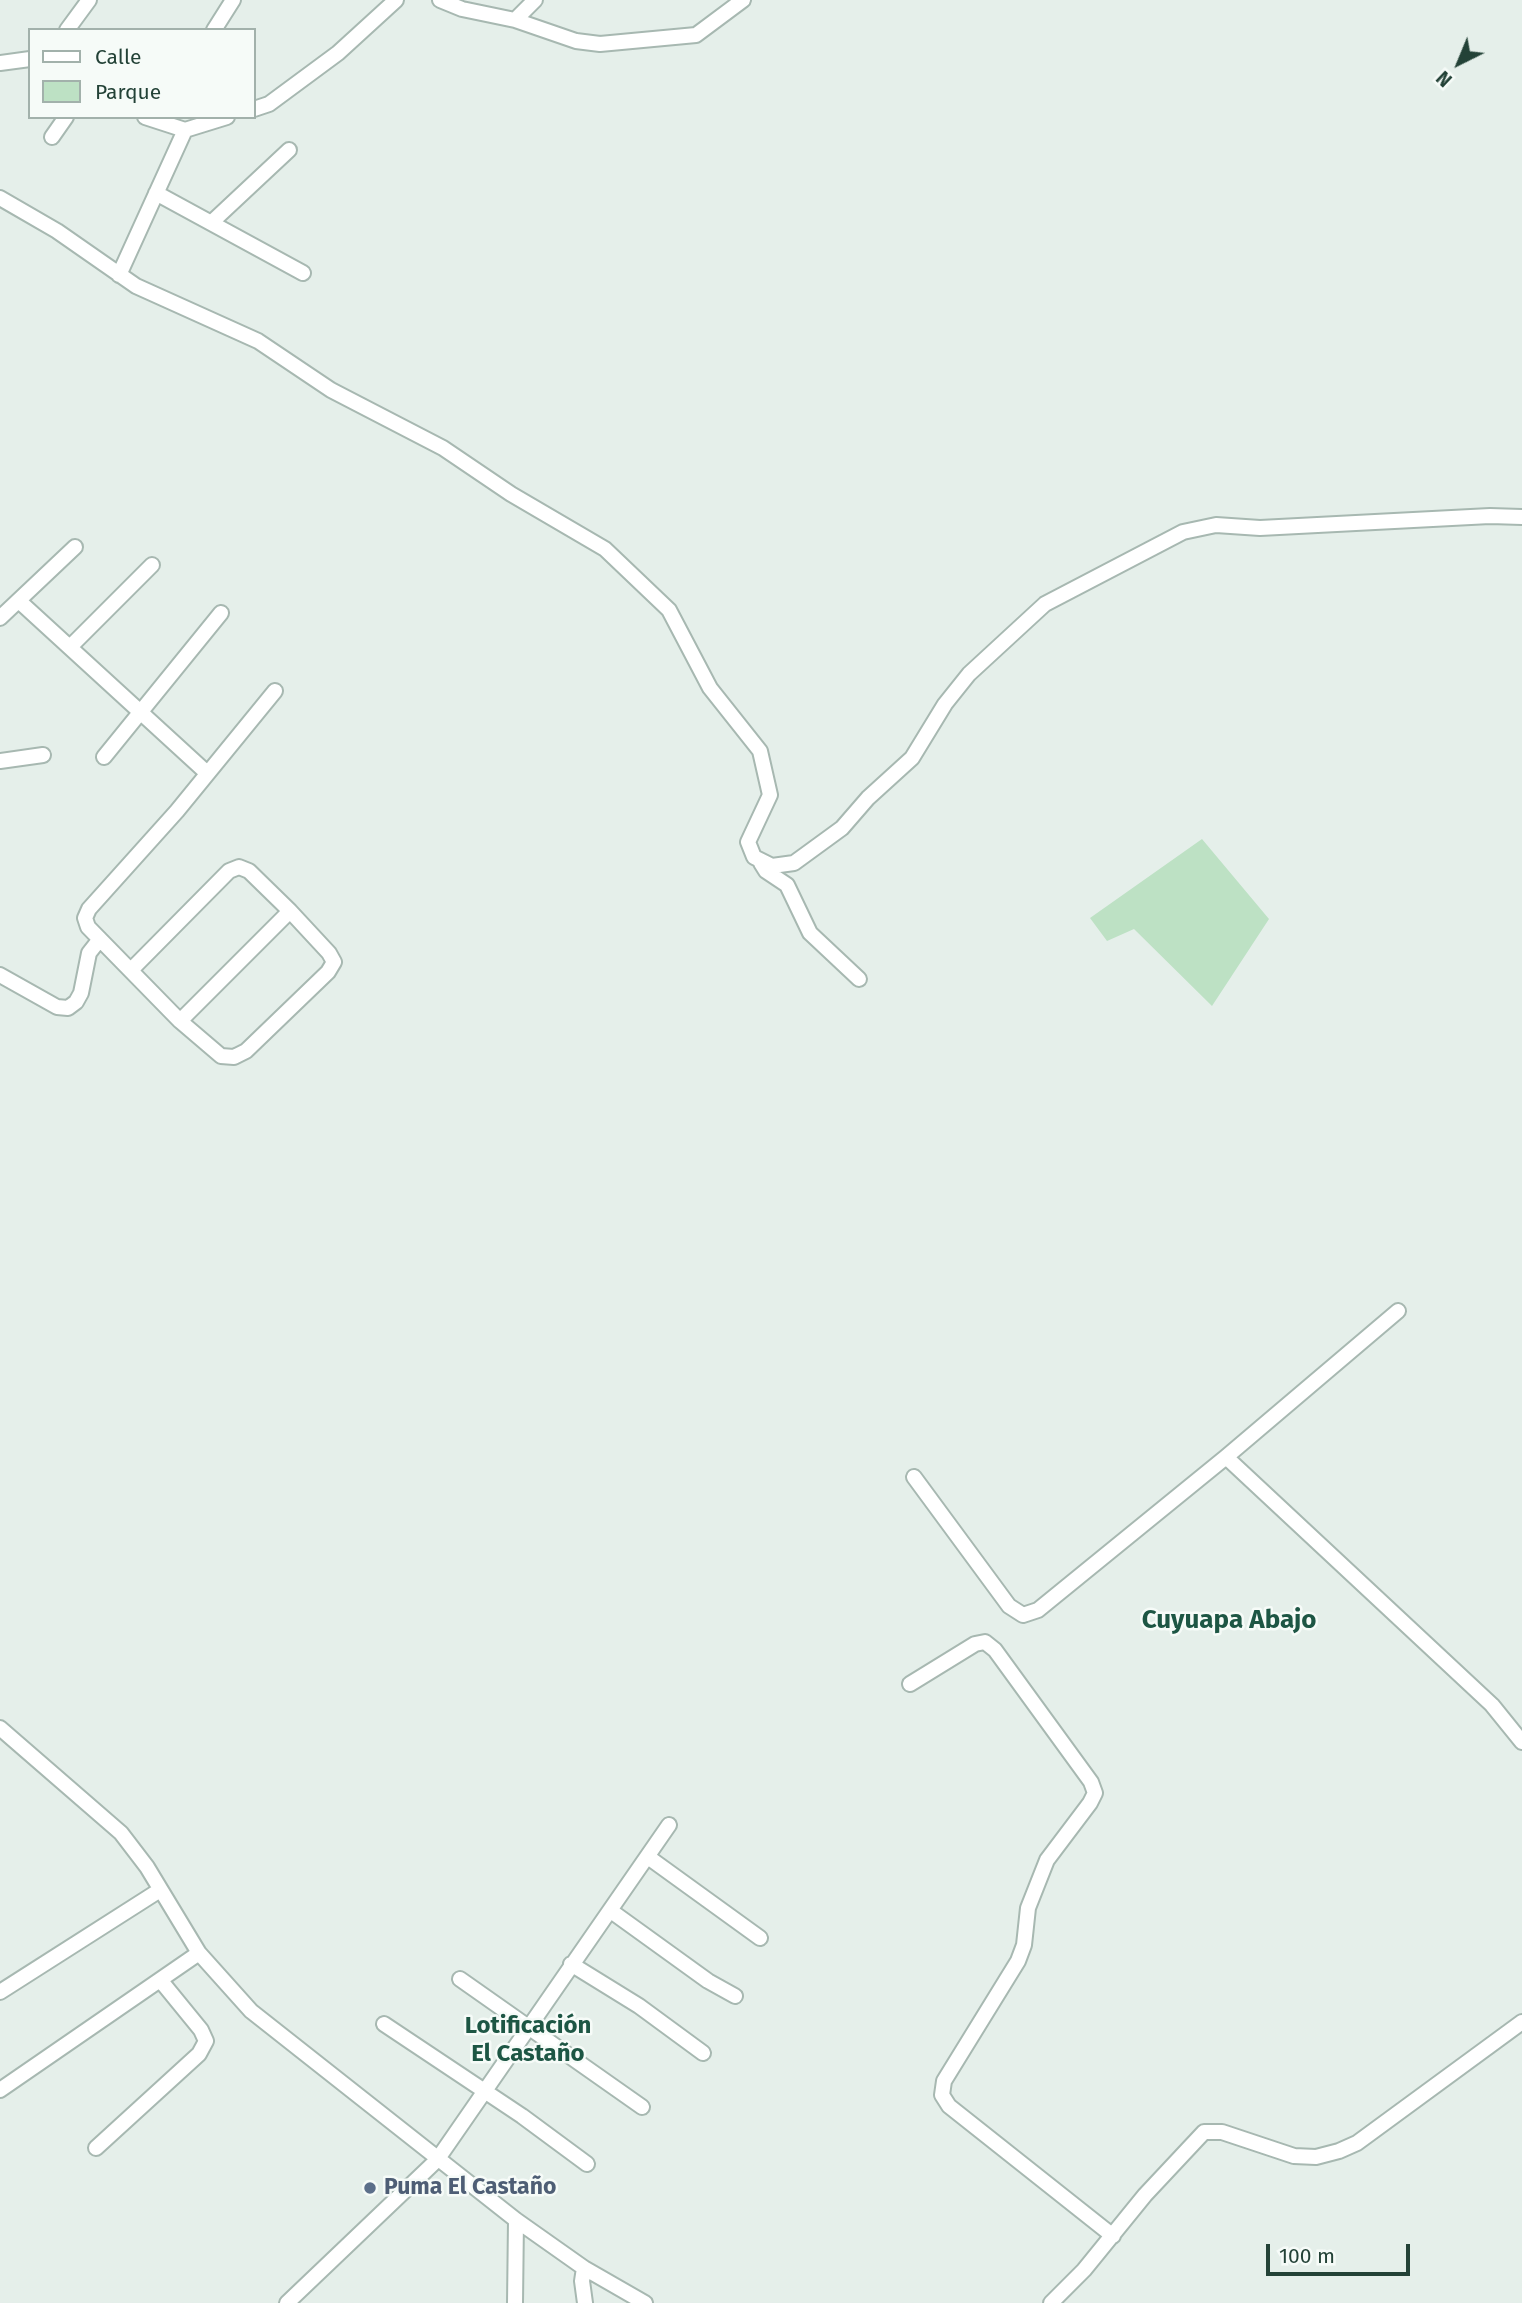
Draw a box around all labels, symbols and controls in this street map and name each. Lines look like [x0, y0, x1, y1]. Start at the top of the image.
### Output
legend [28, 28, 256, 119]
north arrow [1424, 28, 1494, 98]
text: Calle [95, 44, 141, 70]
text: N [1432, 66, 1457, 91]
text: Parque [95, 79, 161, 105]
district label: Cuyuapa Abajo [1142, 1605, 1316, 1637]
district label: Lotificación El Castaño [465, 2012, 591, 2068]
place label: Puma El Castaño [384, 2174, 556, 2202]
marker: Puma El Castaño [362, 2180, 378, 2196]
scale bar [1270, 2230, 1414, 2274]
text: 100 m [1279, 2243, 1335, 2269]

